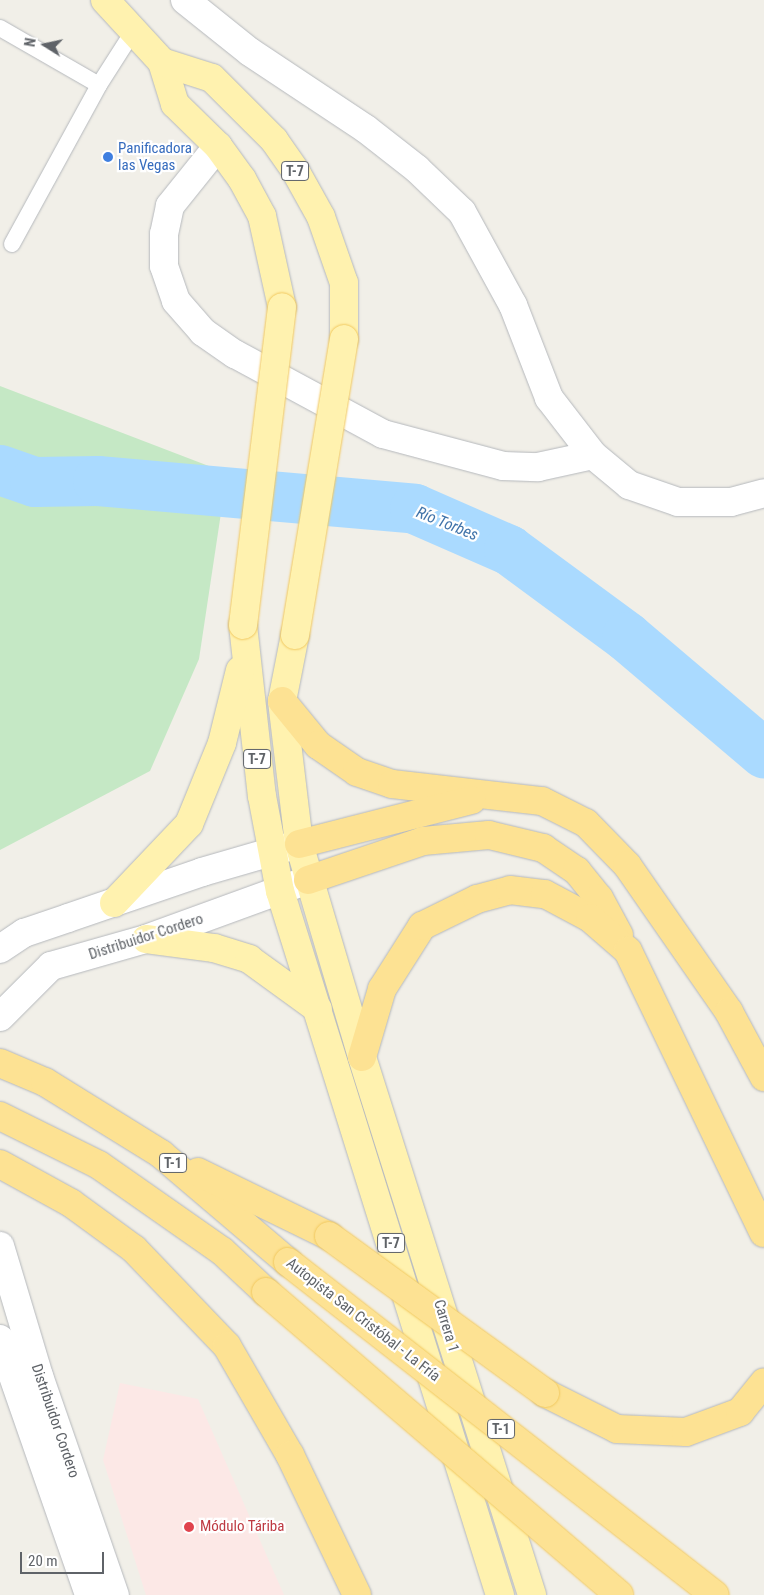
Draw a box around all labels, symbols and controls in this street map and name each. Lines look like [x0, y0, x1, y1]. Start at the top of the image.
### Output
north arrow [20, 20, 70, 70]
text: N [22, 37, 39, 48]
place label: Panificadora las Vegas [118, 139, 192, 174]
marker: Panificadora las Vegas [102, 151, 114, 163]
road number: T-7 [280, 160, 310, 182]
water label: Río Torbes [413, 503, 481, 545]
road number: T-7 [242, 748, 272, 771]
street label: Distribuidor Cordero [87, 910, 205, 964]
road number: T-1 [158, 1152, 188, 1174]
road number: T-7 [376, 1232, 406, 1254]
street label: Autopista San Cristóbal - La Fría [283, 1254, 443, 1386]
street label: Carrera 1 [429, 1298, 463, 1354]
street label: Distribuidor Cordero [27, 1362, 83, 1480]
road number: T-1 [486, 1418, 516, 1440]
place label: Módulo Táriba [200, 1518, 285, 1536]
marker: Módulo Táriba [182, 1520, 196, 1534]
scale bar [22, 1542, 106, 1574]
text: 20 m [28, 1552, 58, 1570]

